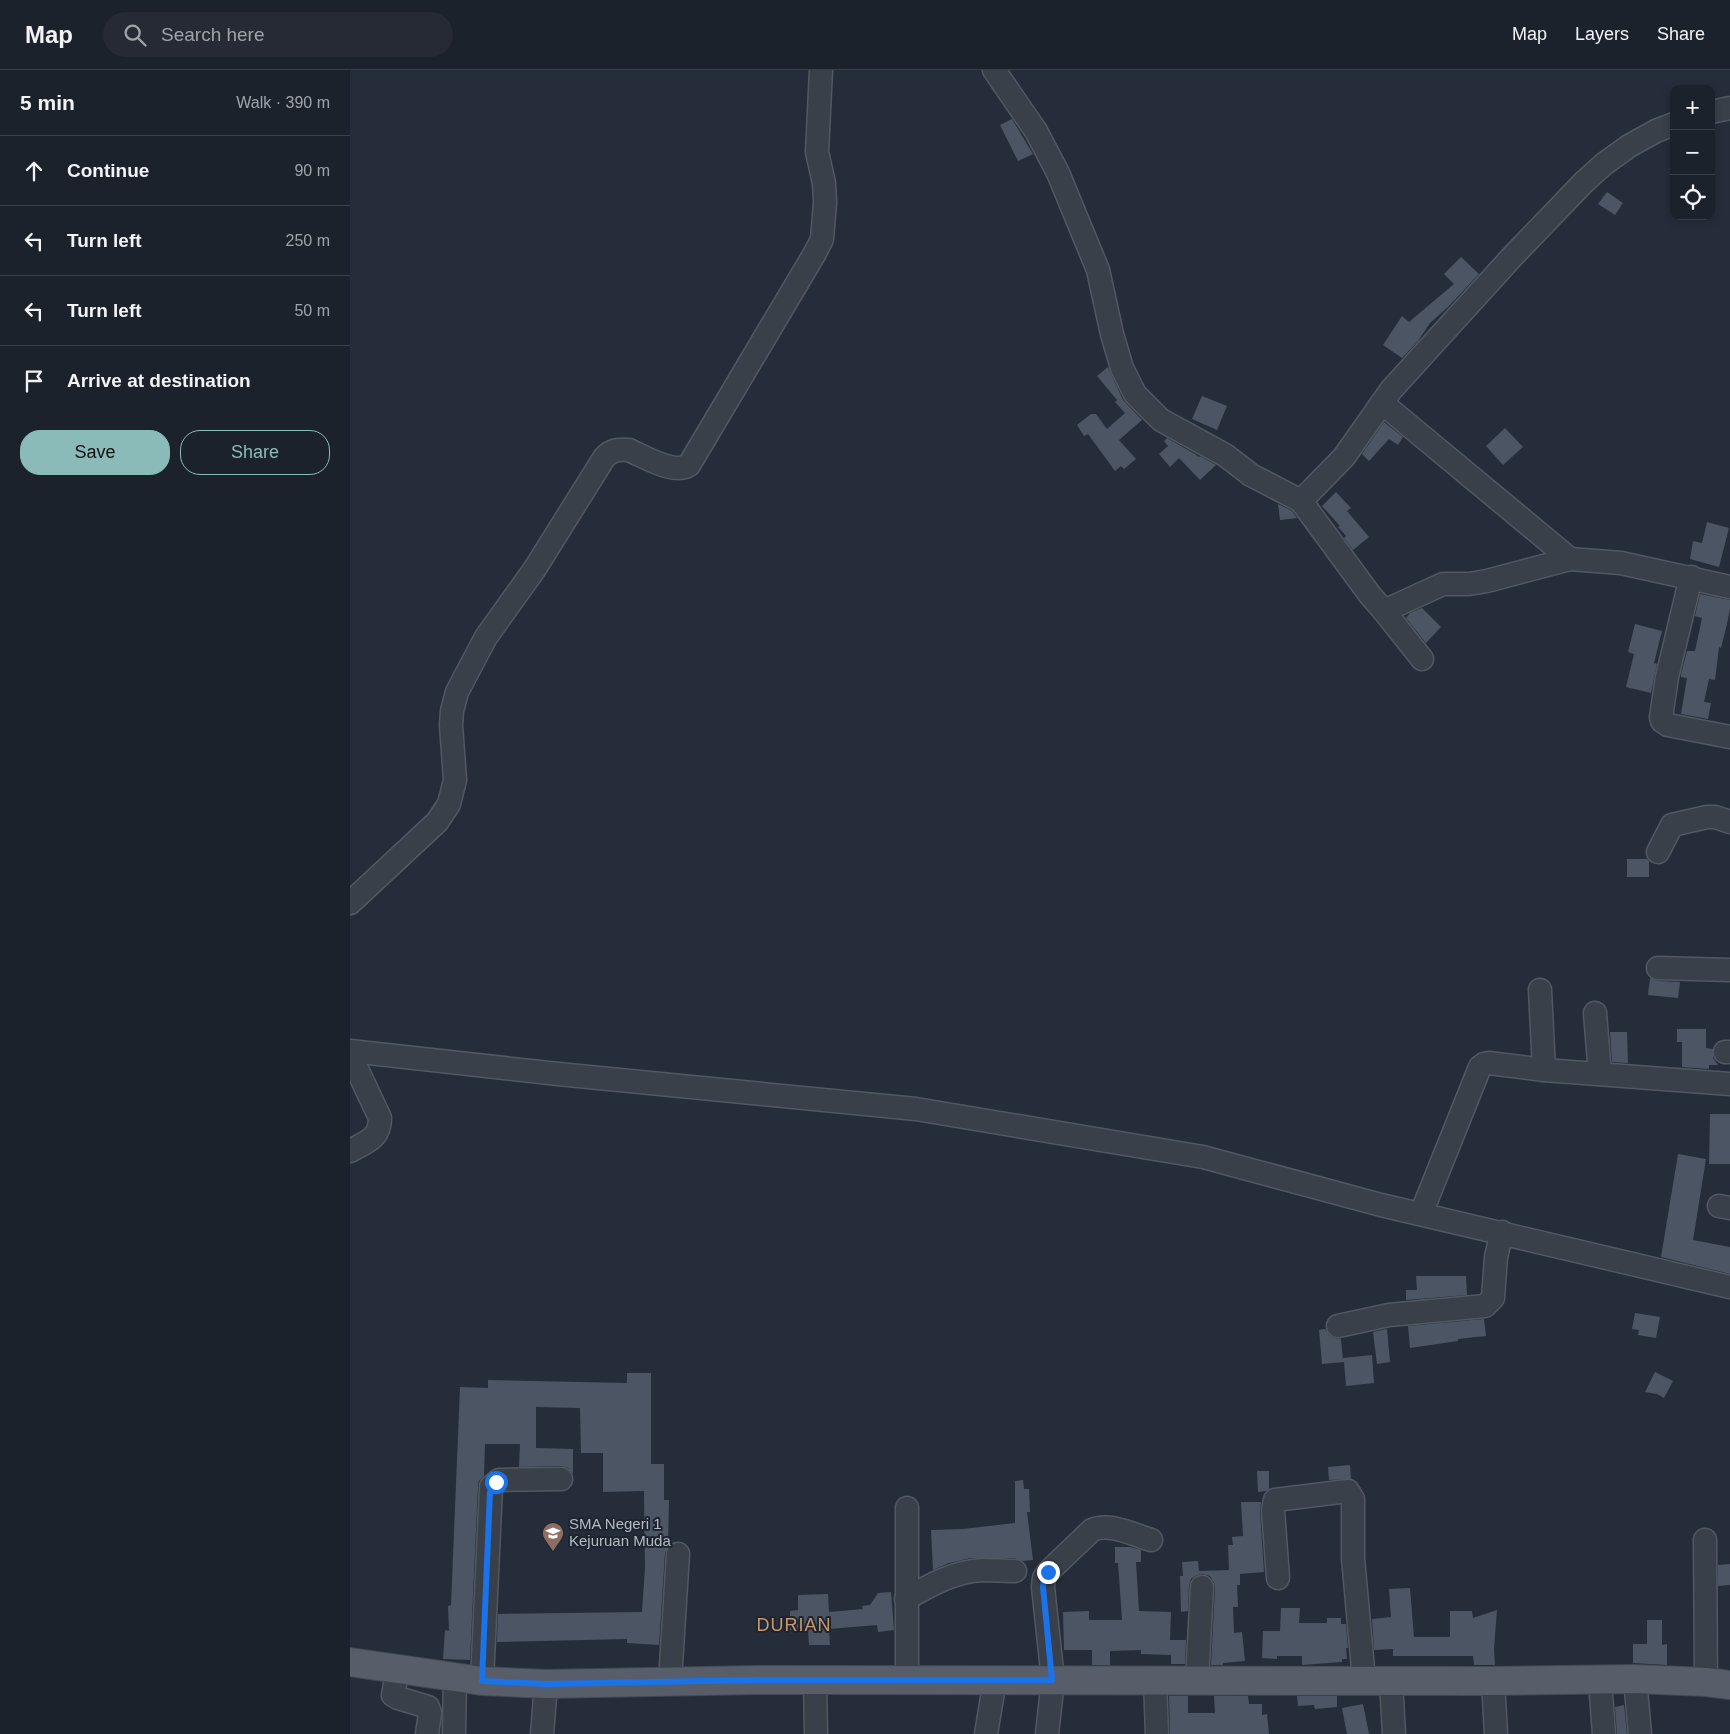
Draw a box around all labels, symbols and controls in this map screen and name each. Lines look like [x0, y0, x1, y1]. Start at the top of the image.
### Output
search box [103, 12, 453, 57]
text: Map [25, 21, 73, 48]
icon: search [121, 21, 149, 49]
text: Search here [161, 24, 265, 45]
text: Map [1512, 24, 1547, 44]
text: Layers [1575, 24, 1629, 44]
text: Share [1657, 24, 1705, 44]
map controls [1670, 85, 1715, 220]
button: + [1670, 85, 1715, 130]
text: 5 min [20, 91, 75, 114]
text: Walk · 390 m [236, 94, 330, 111]
button: − [1670, 130, 1715, 175]
icon: ahead [20, 157, 48, 185]
text: Continue [67, 160, 149, 181]
text: 90 m [294, 162, 330, 179]
button: locate [1670, 175, 1715, 220]
icon: left [20, 227, 48, 255]
text: Turn left [67, 230, 142, 251]
text: 250 m [286, 232, 330, 249]
icon: left [20, 297, 48, 325]
text: Turn left [67, 300, 142, 321]
text: 50 m [294, 302, 330, 319]
icon: arrive [20, 367, 48, 395]
text: Arrive at destination [67, 370, 251, 391]
button: Save [20, 430, 170, 475]
button: Share [180, 430, 330, 475]
route start [485, 1471, 508, 1494]
place label: SMA Negeri 1 Kejuruan Muda [569, 1515, 671, 1549]
school or university icon: SMA Negeri 1 Kejuruan Muda [541, 1521, 565, 1552]
route end [1037, 1561, 1060, 1584]
district label: DURIAN [756, 1615, 832, 1635]

